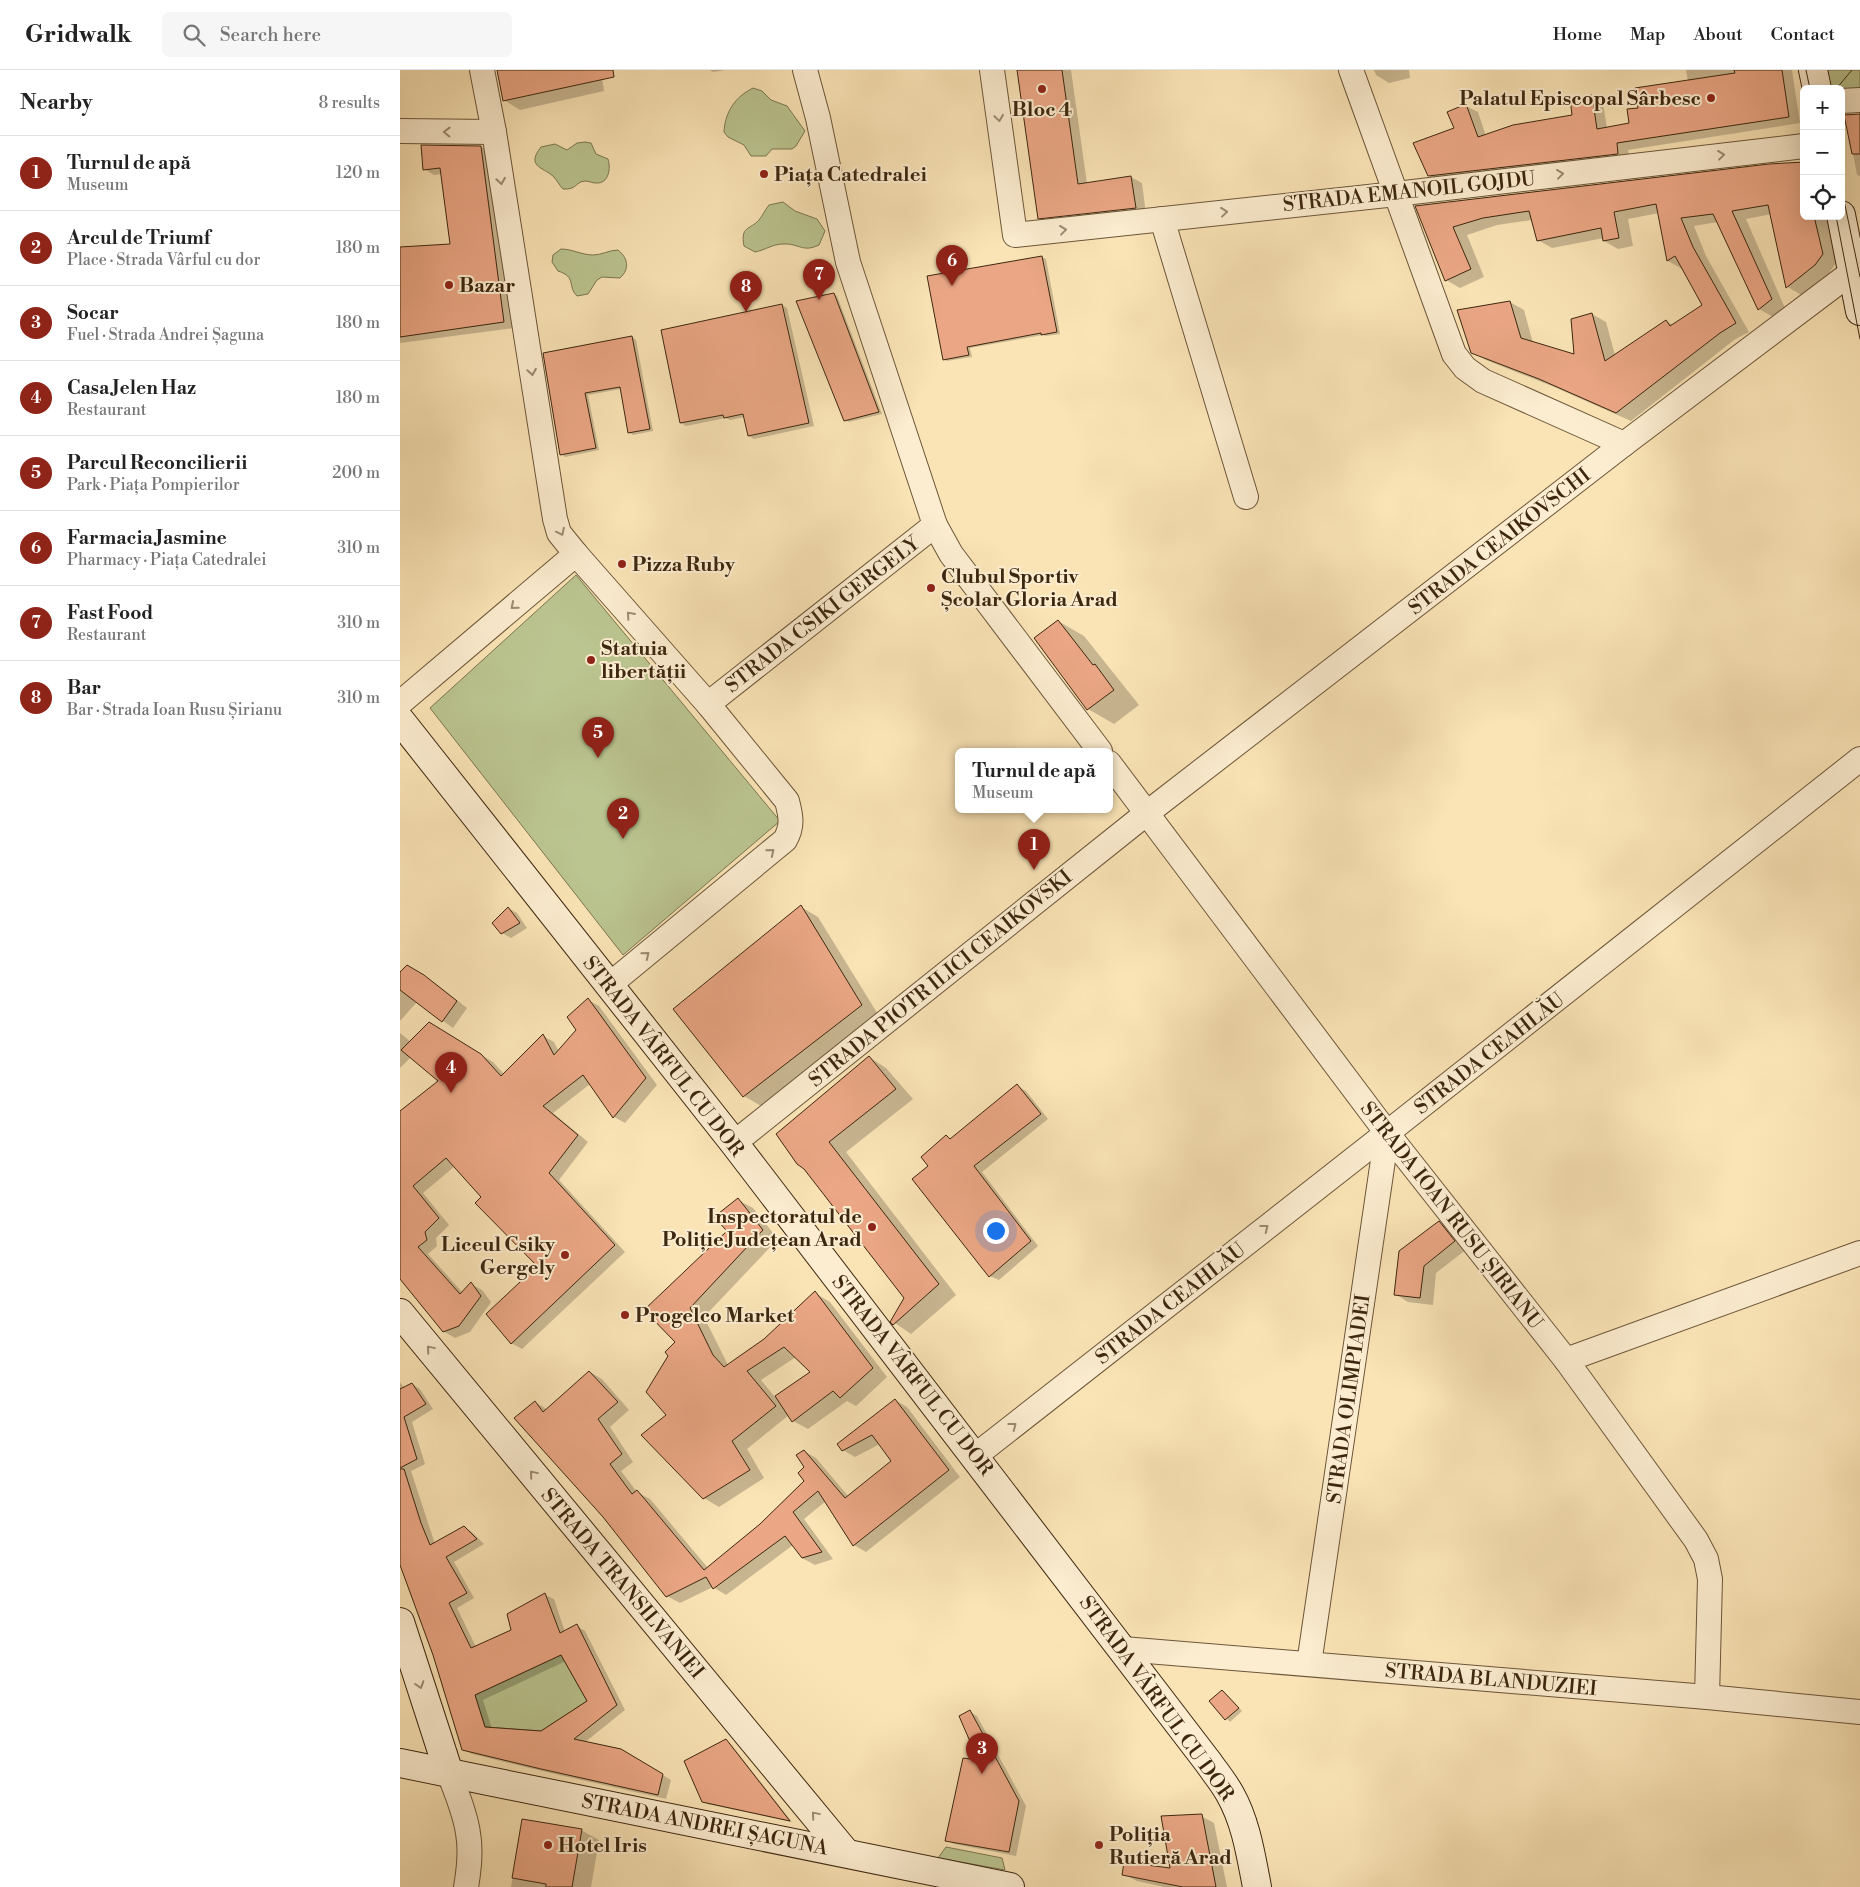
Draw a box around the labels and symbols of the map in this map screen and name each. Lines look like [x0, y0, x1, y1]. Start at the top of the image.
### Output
marker: Bloc 4 [1036, 83, 1048, 95]
place label: Palatul Episcopal Sârbesc [1459, 87, 1701, 112]
marker: Palatul Episcopal Sârbesc [1705, 92, 1717, 104]
place label: Bloc 4 [1012, 98, 1072, 123]
one-way arrow [993, 115, 1004, 123]
one-way arrow [443, 127, 450, 137]
one-way arrow [1718, 150, 1726, 161]
place label: Piața Catedralei [774, 163, 927, 188]
street label: STRADA EMANOIL GOJDU [1282, 167, 1537, 218]
marker: Piața Catedralei [758, 168, 770, 180]
one-way arrow [1556, 169, 1564, 180]
one-way arrow [496, 176, 506, 185]
one-way arrow [1221, 207, 1229, 218]
one-way arrow [1059, 225, 1067, 236]
pin: 6 [936, 245, 968, 286]
pin: 7 [803, 259, 835, 300]
pin: 8 [730, 271, 762, 312]
place label: Bazar [459, 274, 515, 299]
marker: Bazar [443, 279, 455, 291]
one-way arrow [526, 368, 536, 377]
street label: STRADA CEAIKOVSCHI [1404, 463, 1596, 621]
one-way arrow [554, 527, 565, 536]
street label: STRADA CSIKI GERGELY [721, 531, 926, 699]
place label: Pizza Ruby [632, 553, 736, 578]
marker: Pizza Ruby [616, 558, 628, 570]
place label: Clubul Sportiv Școlar Gloria Arad [941, 565, 1118, 613]
marker: Clubul Sportiv Școlar Gloria Arad [925, 582, 937, 594]
one-way arrow [511, 600, 520, 609]
one-way arrow [627, 612, 636, 621]
place label: Statuia libertății [601, 637, 687, 685]
marker: Statuia libertății [585, 654, 597, 666]
pin: 5 [582, 717, 614, 758]
pin: 2 [607, 798, 639, 839]
pin: 1 [1018, 829, 1050, 870]
one-way arrow [765, 849, 774, 857]
street label: STRADA PIOTR ILICI CEAIKOVSKI [804, 865, 1078, 1093]
street label: STRADA VÂRFUL CU DOR [577, 951, 750, 1163]
one-way arrow [640, 951, 649, 960]
street label: STRADA CEAHLĂU [1409, 987, 1570, 1121]
pin: 4 [435, 1052, 467, 1093]
street label: STRADA IOAN RUSU ȘIRIANU [1354, 1097, 1548, 1335]
place label: Inspectoratul de Poliție Județean Arad [662, 1205, 862, 1253]
your location [983, 1218, 1009, 1244]
marker: Inspectoratul de Poliție Județean Arad [866, 1221, 878, 1233]
one-way arrow [1259, 1226, 1268, 1234]
place label: Liceul Csiky Gergely [441, 1233, 556, 1281]
street label: STRADA CEAHLĂU [1090, 1237, 1251, 1371]
marker: Liceul Csiky Gergely [559, 1249, 571, 1261]
street label: STRADA VÂRFUL CU DOR [826, 1270, 999, 1482]
street label: STRADA OLIMPIADEI [1322, 1293, 1377, 1505]
place label: Progelco Market [635, 1304, 795, 1329]
marker: Progelco Market [619, 1309, 631, 1321]
one-way arrow [426, 1345, 435, 1354]
one-way arrow [1007, 1423, 1016, 1431]
one-way arrow [531, 1471, 539, 1480]
street label: STRADA TRANSILVANIEI [535, 1484, 709, 1685]
street label: STRADA VÂRFUL CU DOR [1073, 1591, 1240, 1807]
street label: STRADA BLANDUZIEI [1384, 1659, 1598, 1702]
one-way arrow [415, 1681, 425, 1689]
pin: 3 [966, 1733, 998, 1774]
street label: STRADA ANDREI ȘAGUNA [580, 1789, 831, 1862]
one-way arrow [812, 1812, 821, 1821]
place label: Poliția Rutieră Arad [1109, 1823, 1232, 1871]
place label: Hotel Iris [558, 1834, 647, 1859]
marker: Hotel Iris [542, 1839, 554, 1851]
marker: Poliția Rutieră Arad [1093, 1839, 1105, 1851]

